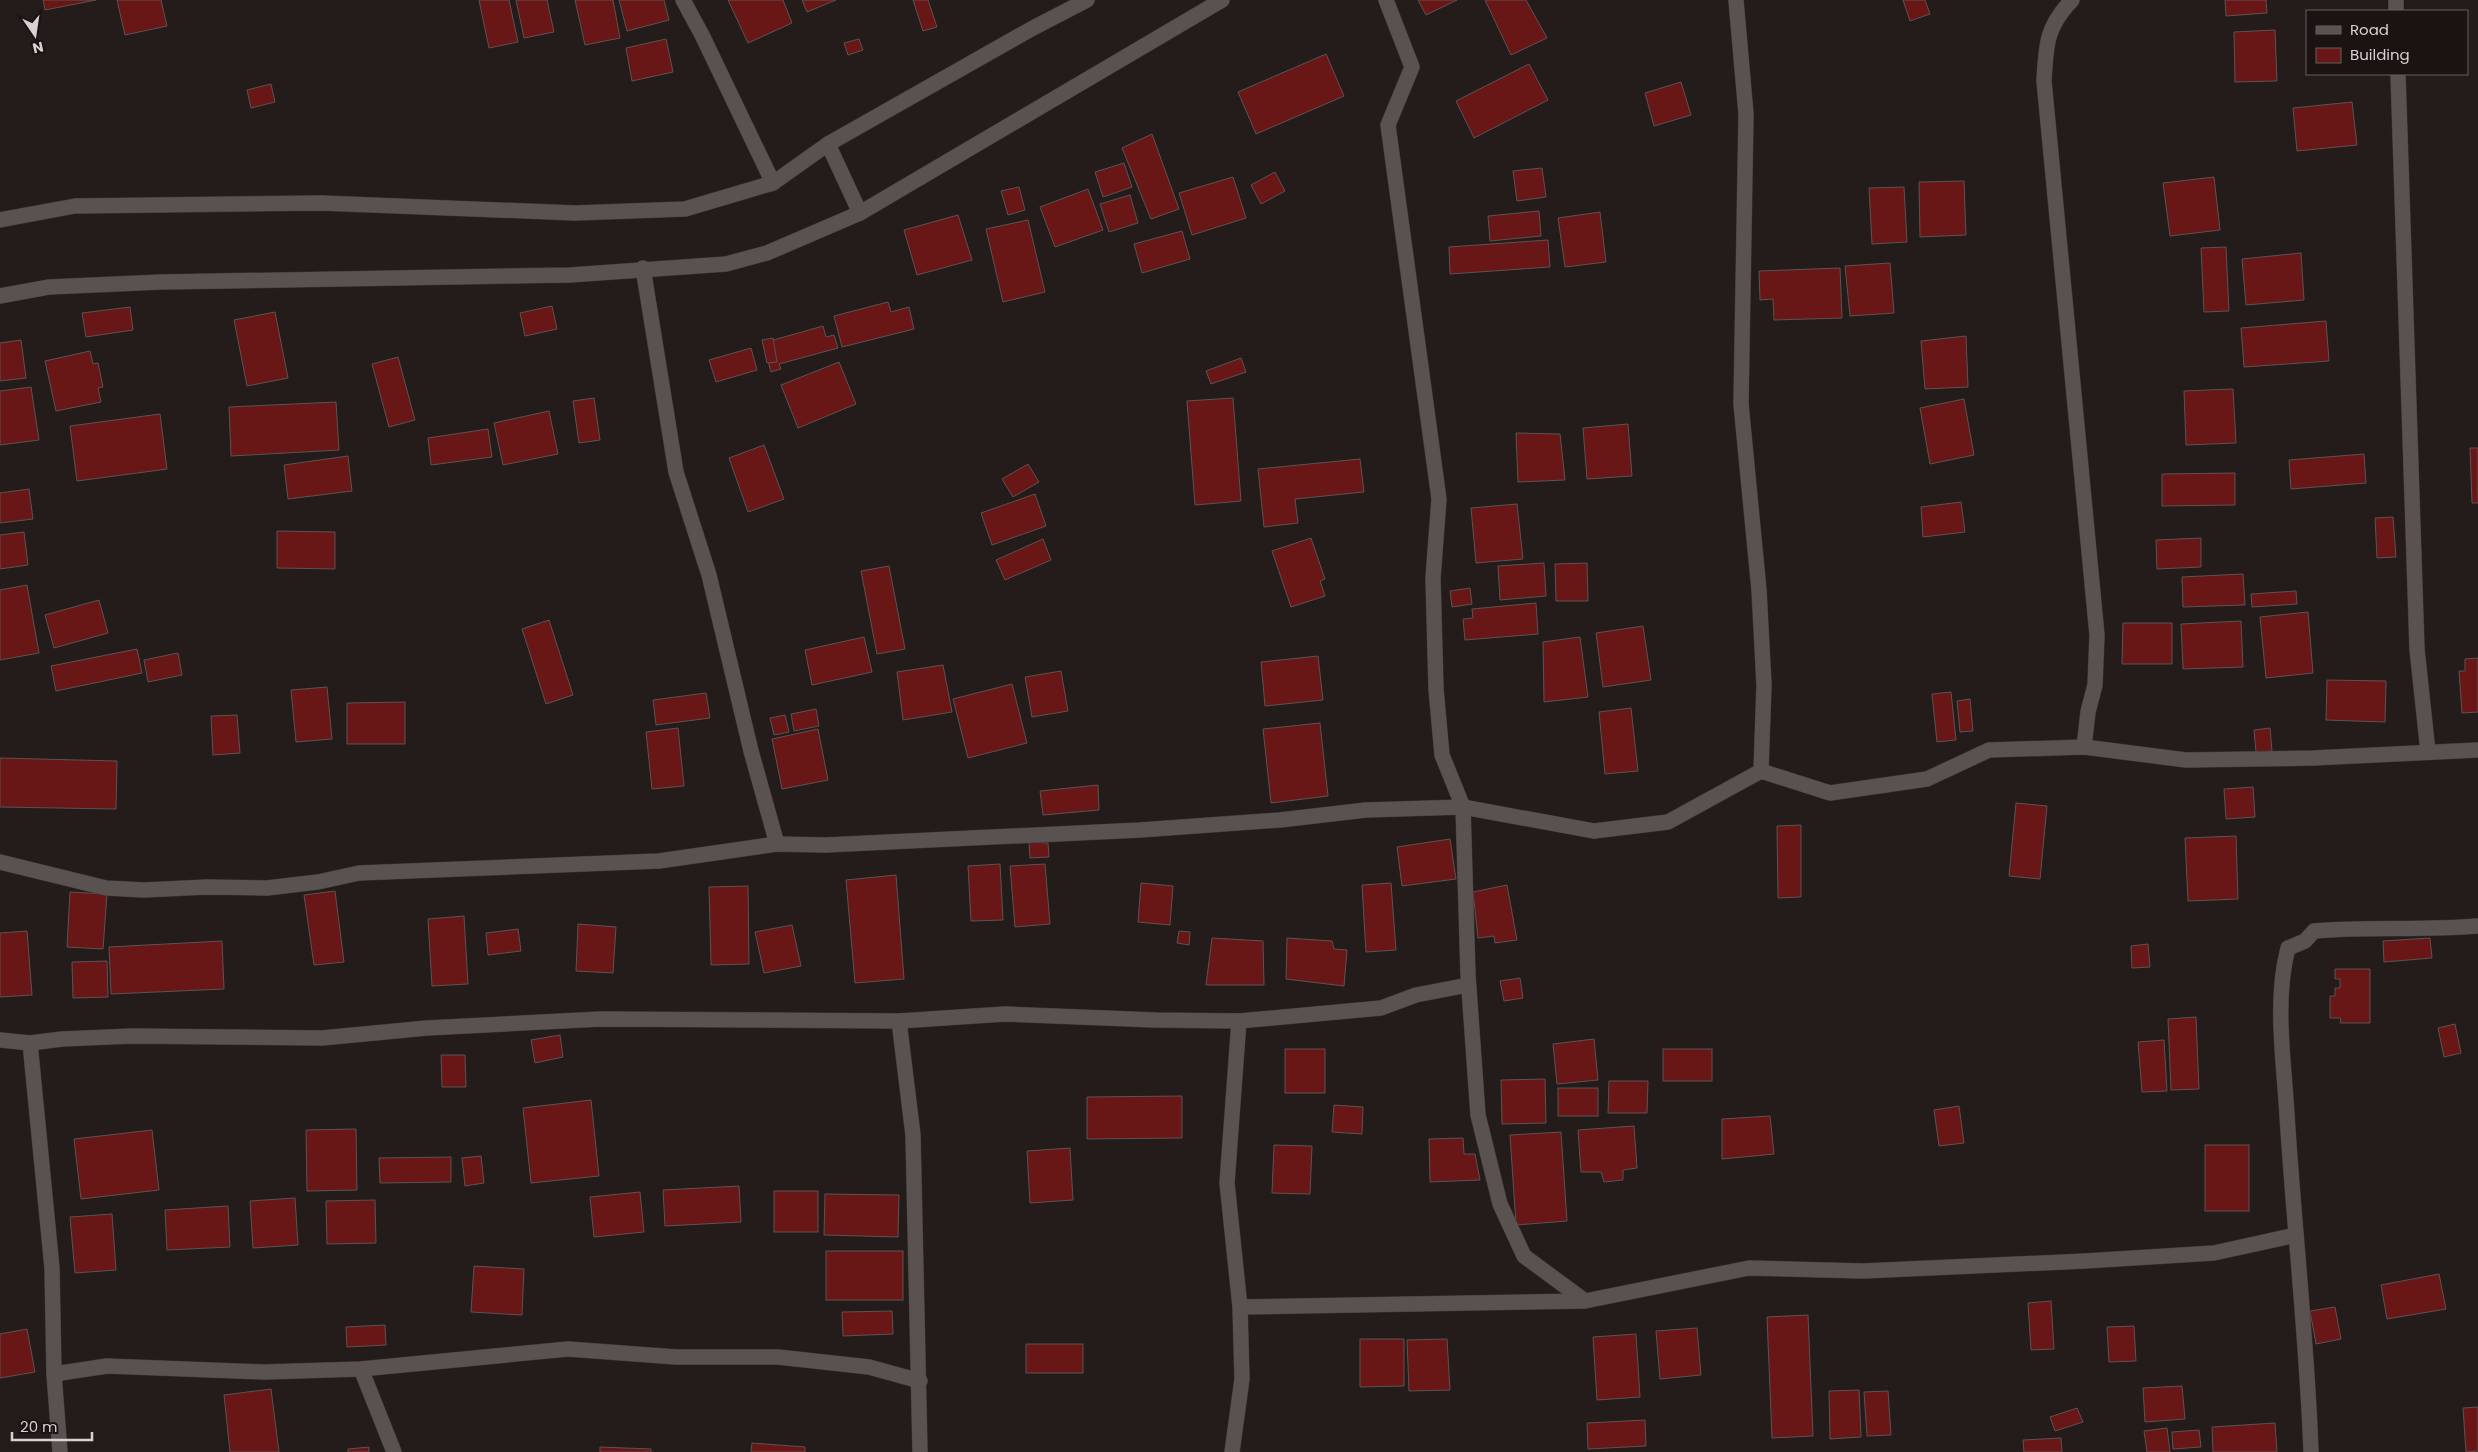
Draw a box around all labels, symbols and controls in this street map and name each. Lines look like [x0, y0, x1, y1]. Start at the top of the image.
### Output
north arrow [10, 10, 60, 60]
legend [2306, 10, 2468, 75]
text: Road [2350, 19, 2389, 40]
text: N [31, 37, 45, 59]
text: Building [2350, 44, 2410, 65]
scale bar [12, 1410, 92, 1442]
text: 20 m [20, 1416, 58, 1437]

